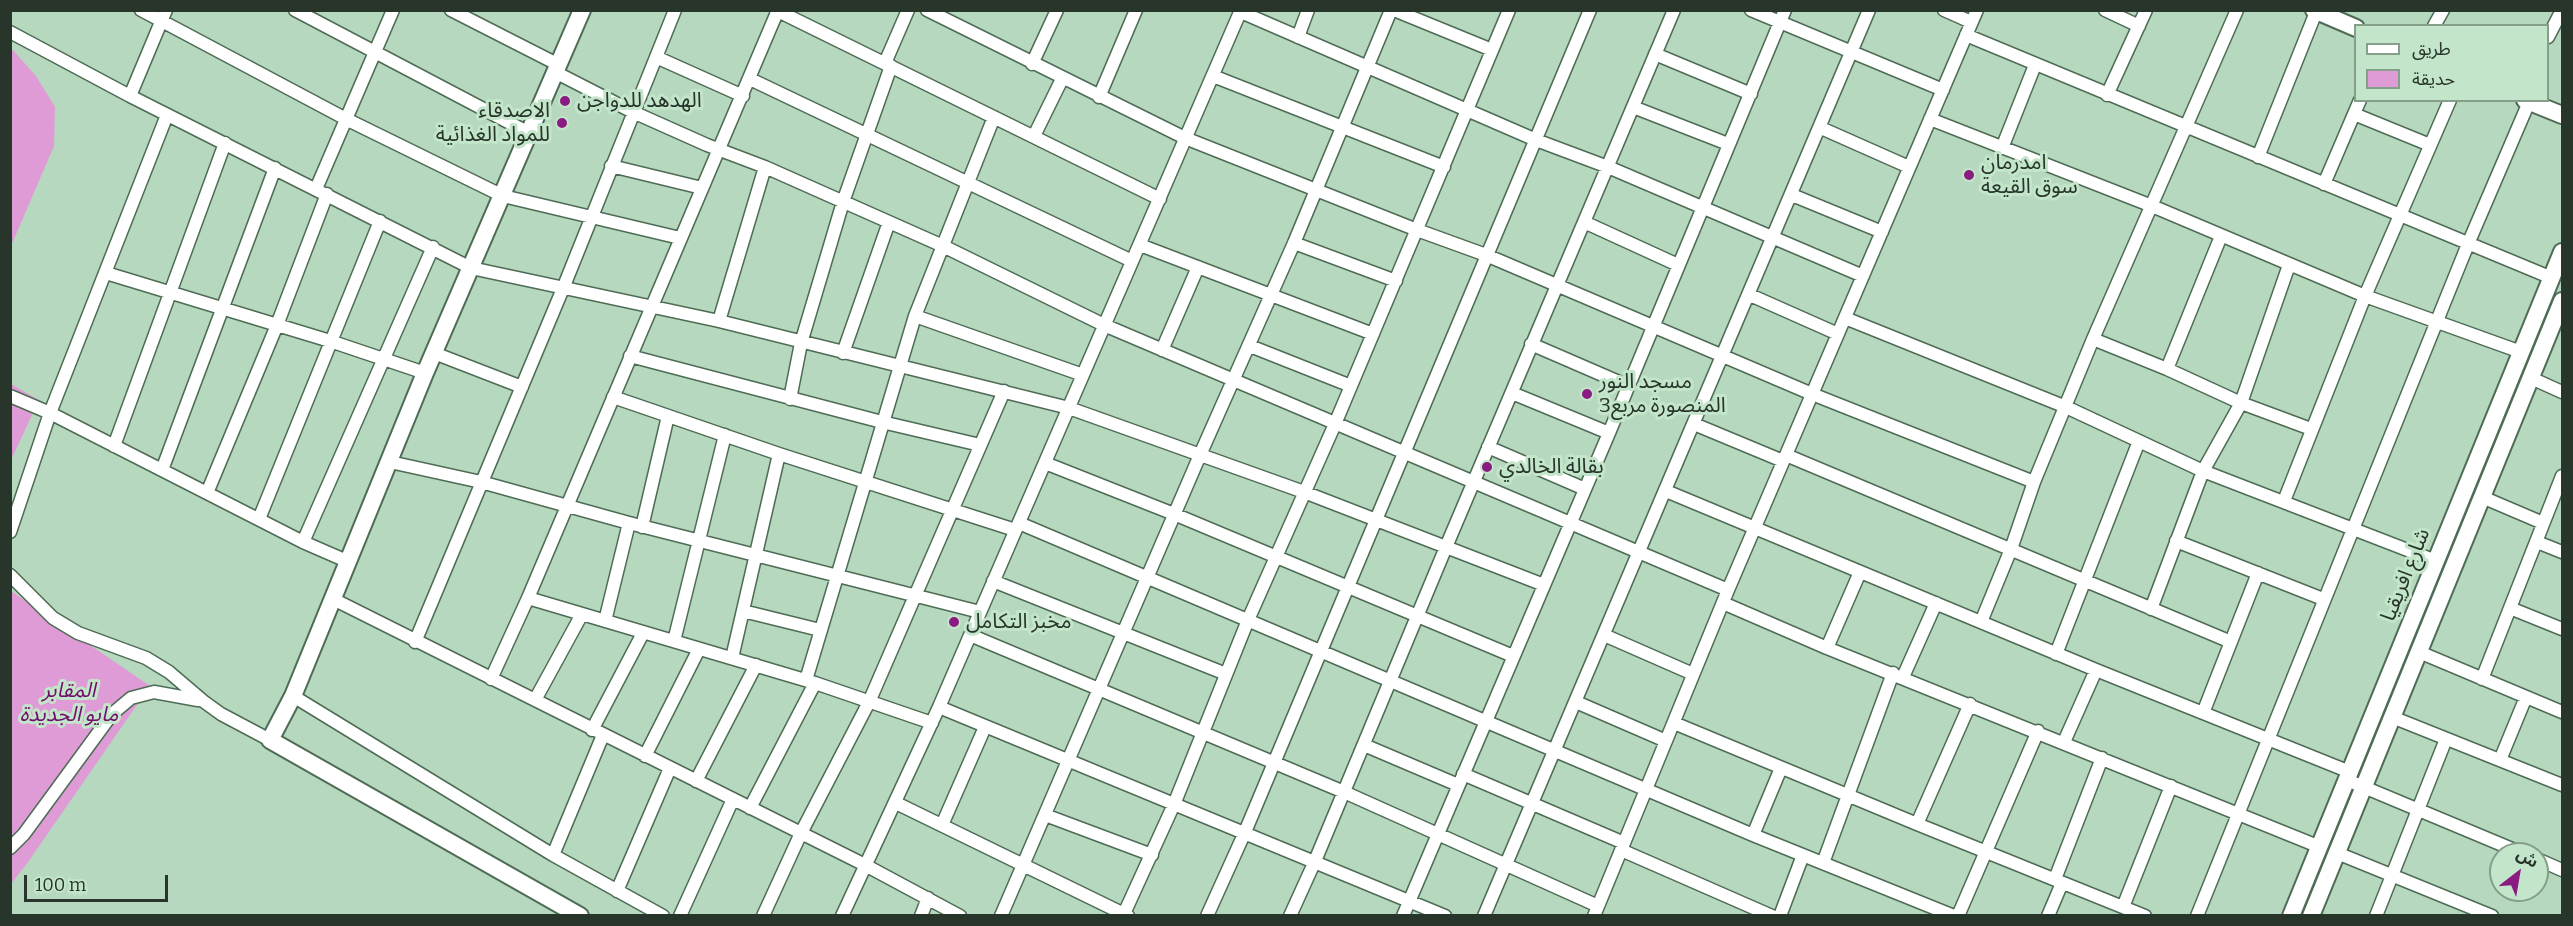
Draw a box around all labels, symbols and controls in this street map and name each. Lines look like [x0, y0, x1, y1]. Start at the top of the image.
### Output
legend [2354, 24, 2549, 102]
text: طريق [2412, 38, 2451, 60]
text: حديقة [2412, 68, 2455, 90]
place label: الهدهد للدواجن [577, 88, 702, 114]
marker: الهدهد للدواجن [558, 94, 572, 108]
place label: الاصدقاء للمواد الغذائية [436, 98, 550, 148]
marker: الاصدقاء للمواد الغذائية [555, 116, 569, 130]
place label: امدرمان سوق القيعة [1981, 150, 2078, 200]
marker: امدرمان سوق القيعة [1962, 168, 1976, 182]
place label: مسجد النور المنصورة مربع3 [1599, 369, 1726, 419]
marker: مسجد النور المنصورة مربع3 [1580, 387, 1594, 401]
place label: بقالة الخالدي [1499, 454, 1604, 480]
marker: بقالة الخالدي [1480, 460, 1494, 474]
street label: شارع افريقيا [2376, 525, 2436, 625]
place label: مخبز التكامل [966, 609, 1072, 635]
marker: مخبز التكامل [947, 615, 961, 629]
park label: المقابر مايو الجديدة [20, 678, 118, 728]
north arrow [2489, 842, 2549, 902]
text: ش [2513, 844, 2542, 872]
scale bar [27, 863, 171, 901]
text: 100 m [35, 874, 86, 896]

